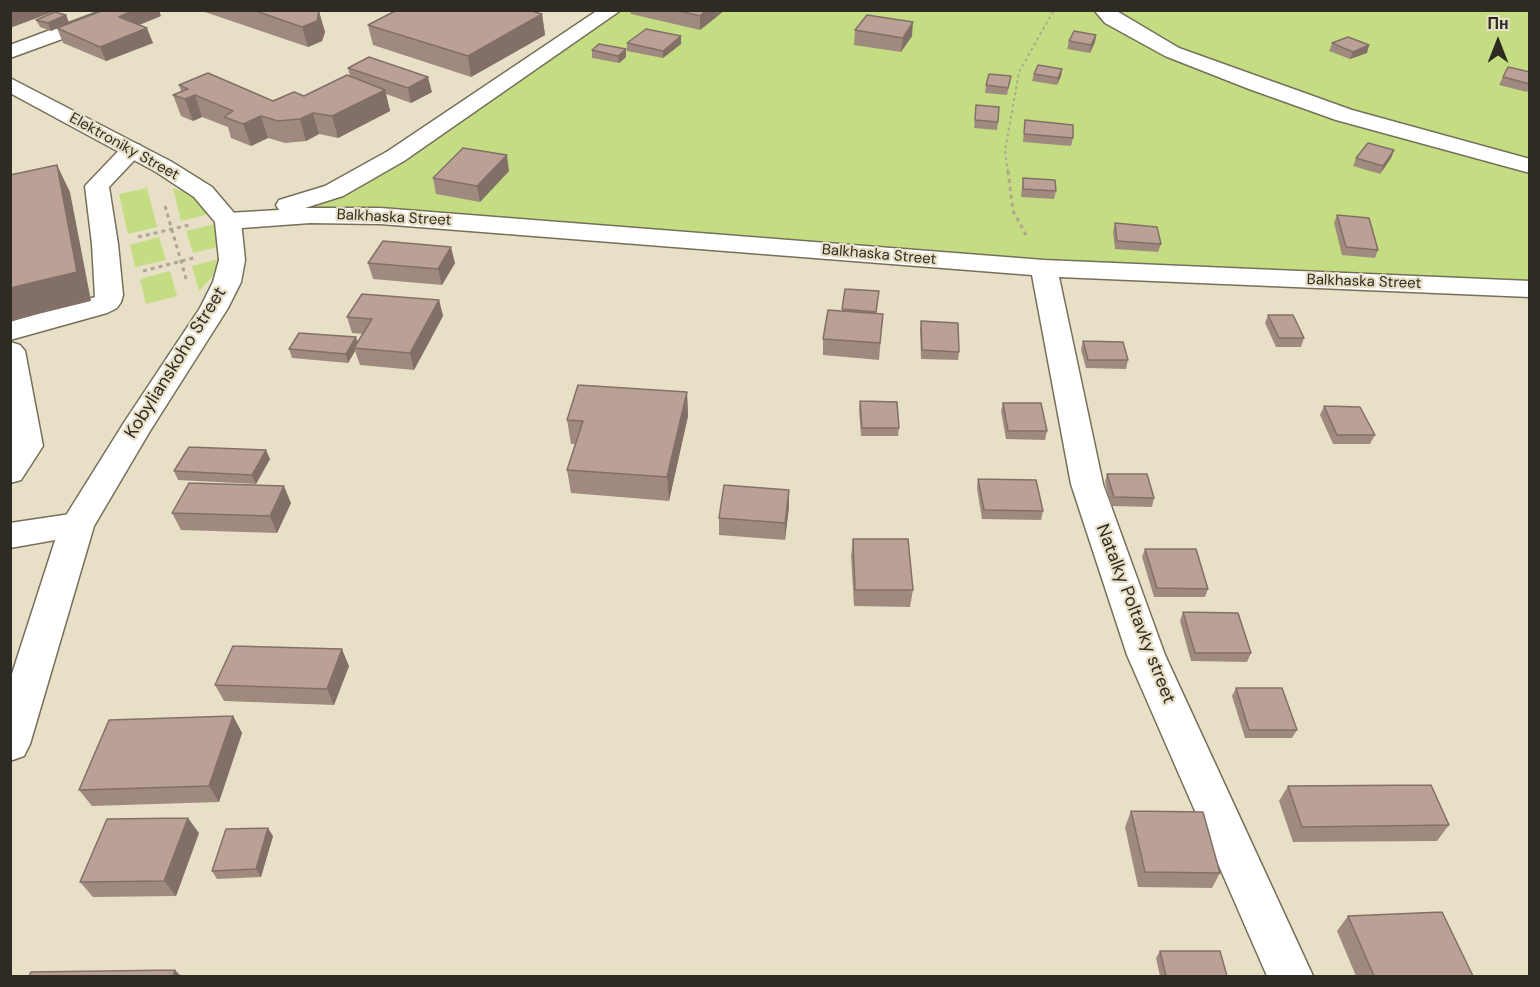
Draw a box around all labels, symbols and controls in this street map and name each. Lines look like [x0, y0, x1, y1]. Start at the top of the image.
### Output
north arrow [1468, 12, 1528, 72]
text: Пн [1487, 13, 1509, 34]
street label: Elektroniky Street [66, 109, 182, 185]
street label: Balkhaska Street [336, 206, 452, 230]
street label: Balkhaska Street [821, 241, 937, 269]
street label: Balkhaska Street [1306, 271, 1422, 293]
street label: Kobylianskoho Street [121, 283, 231, 443]
street label: Natalky Poltavky street [1091, 521, 1179, 707]

